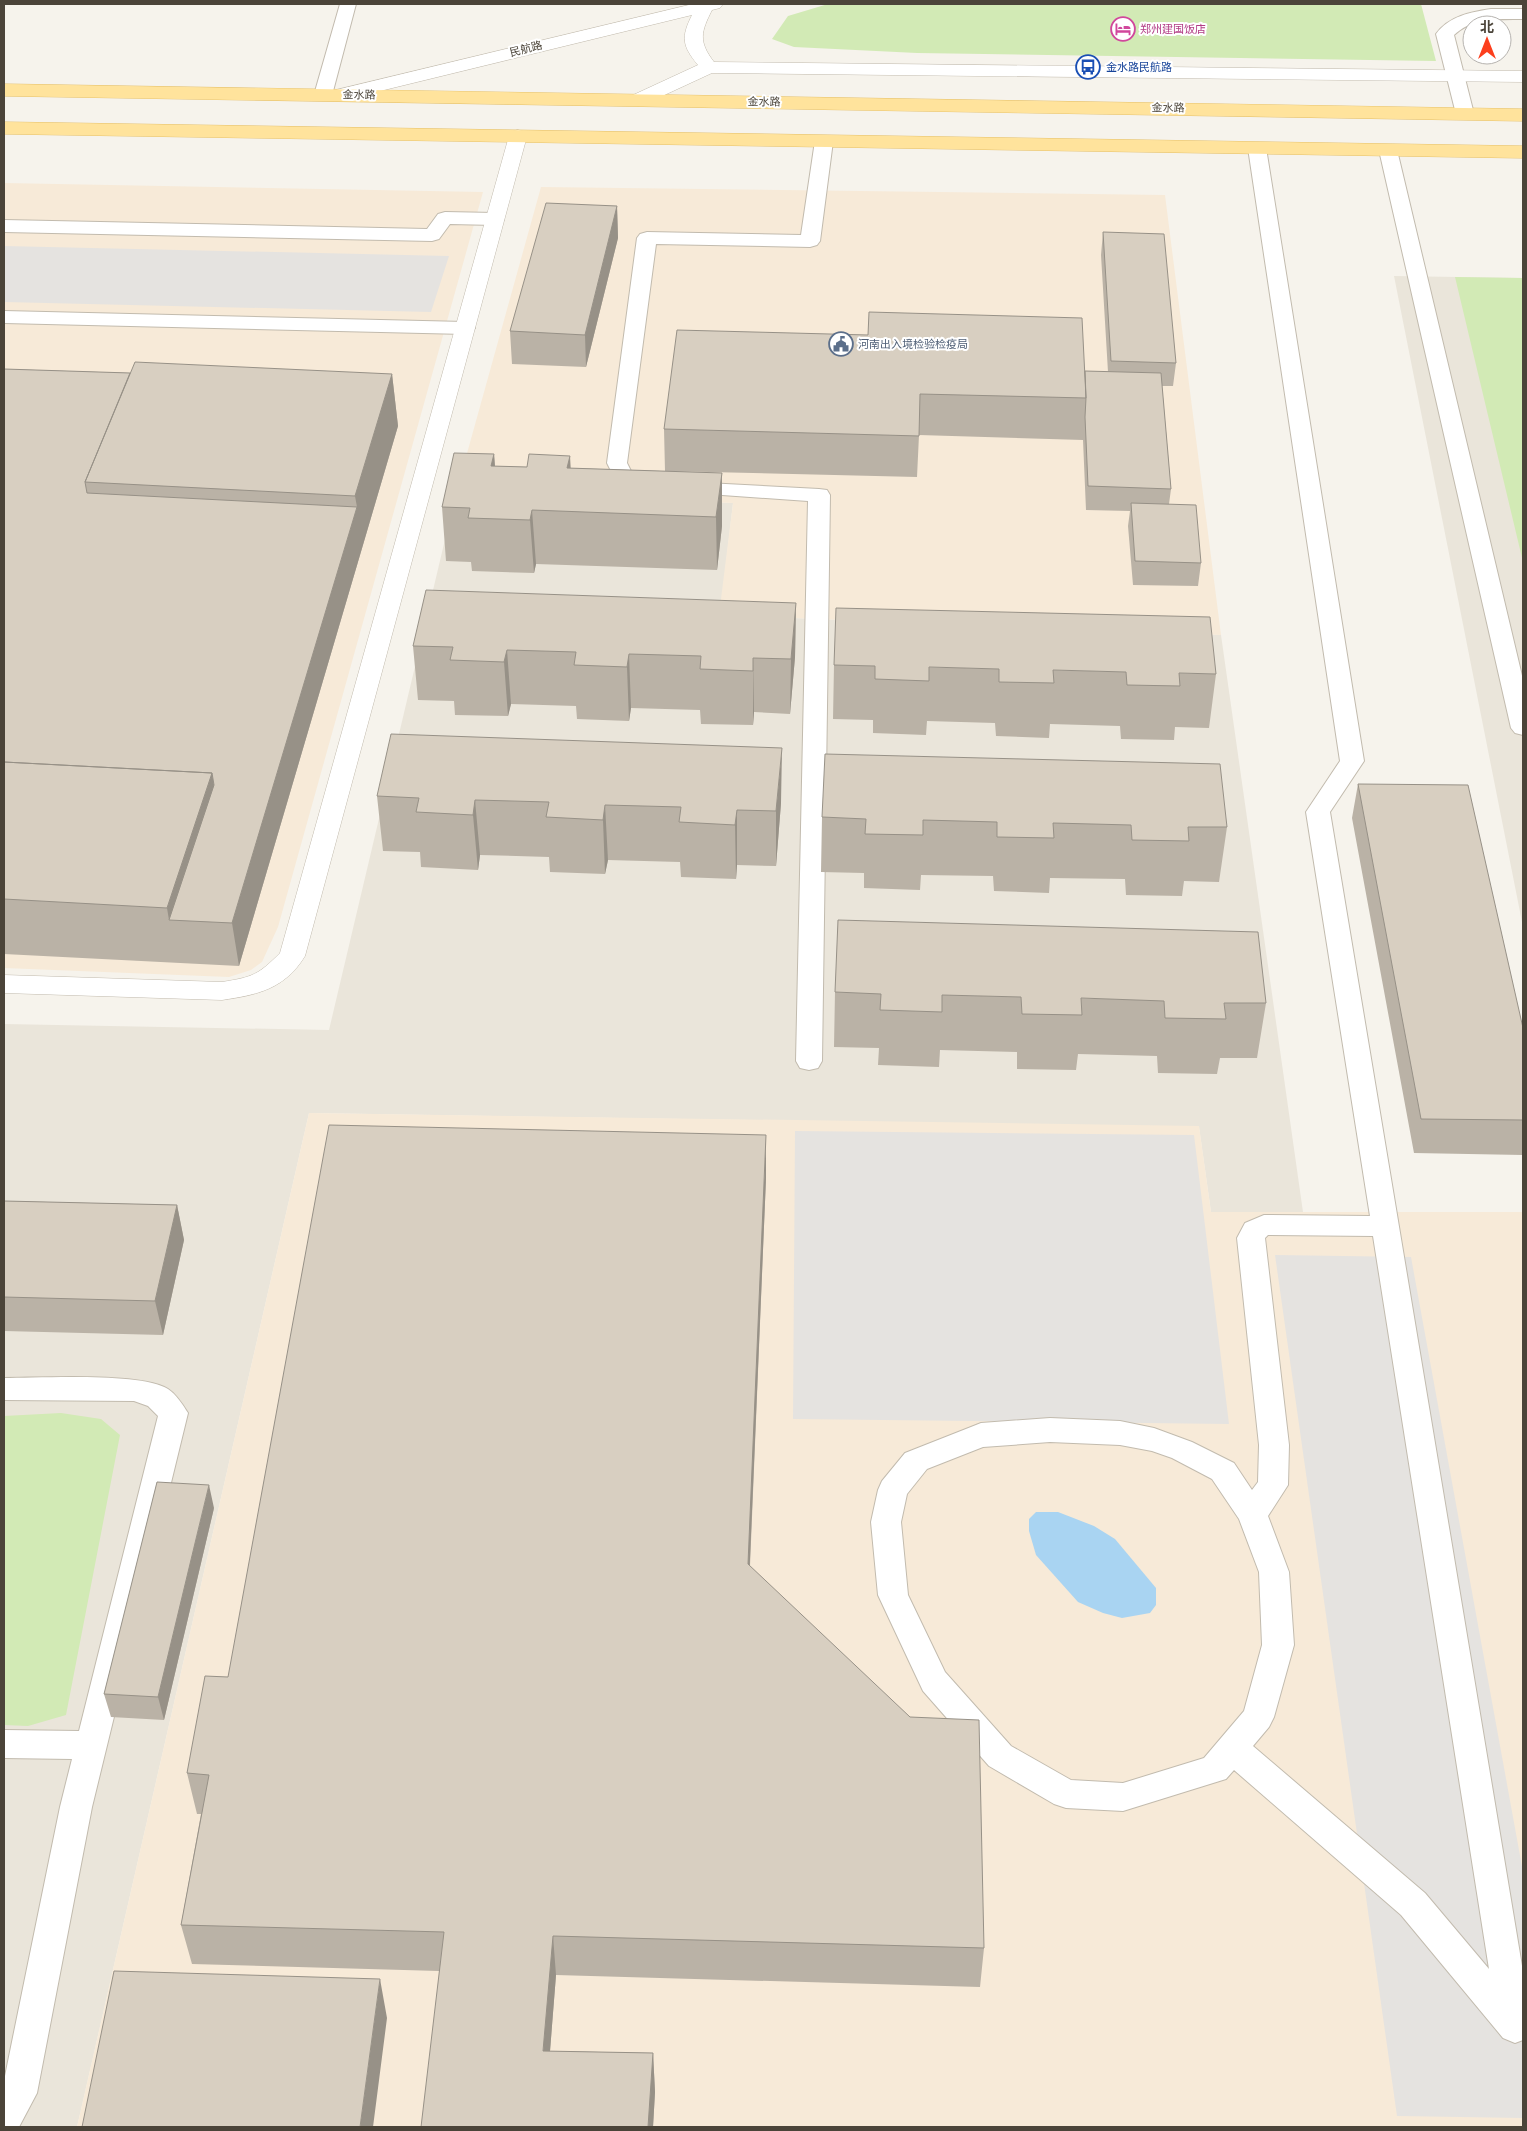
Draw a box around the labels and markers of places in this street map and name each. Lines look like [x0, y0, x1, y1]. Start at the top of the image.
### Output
hotel icon: 郑州建国饭店 [1110, 16, 1136, 42]
place label: 郑州建国饭店 [1140, 22, 1206, 37]
bus stop icon: 金水路民航路 [1075, 54, 1101, 80]
place label: 金水路民航路 [1106, 60, 1172, 75]
public building icon: 河南出入境检验检疫局 [828, 331, 854, 357]
place label: 河南出入境检验检疫局 [858, 337, 968, 352]

